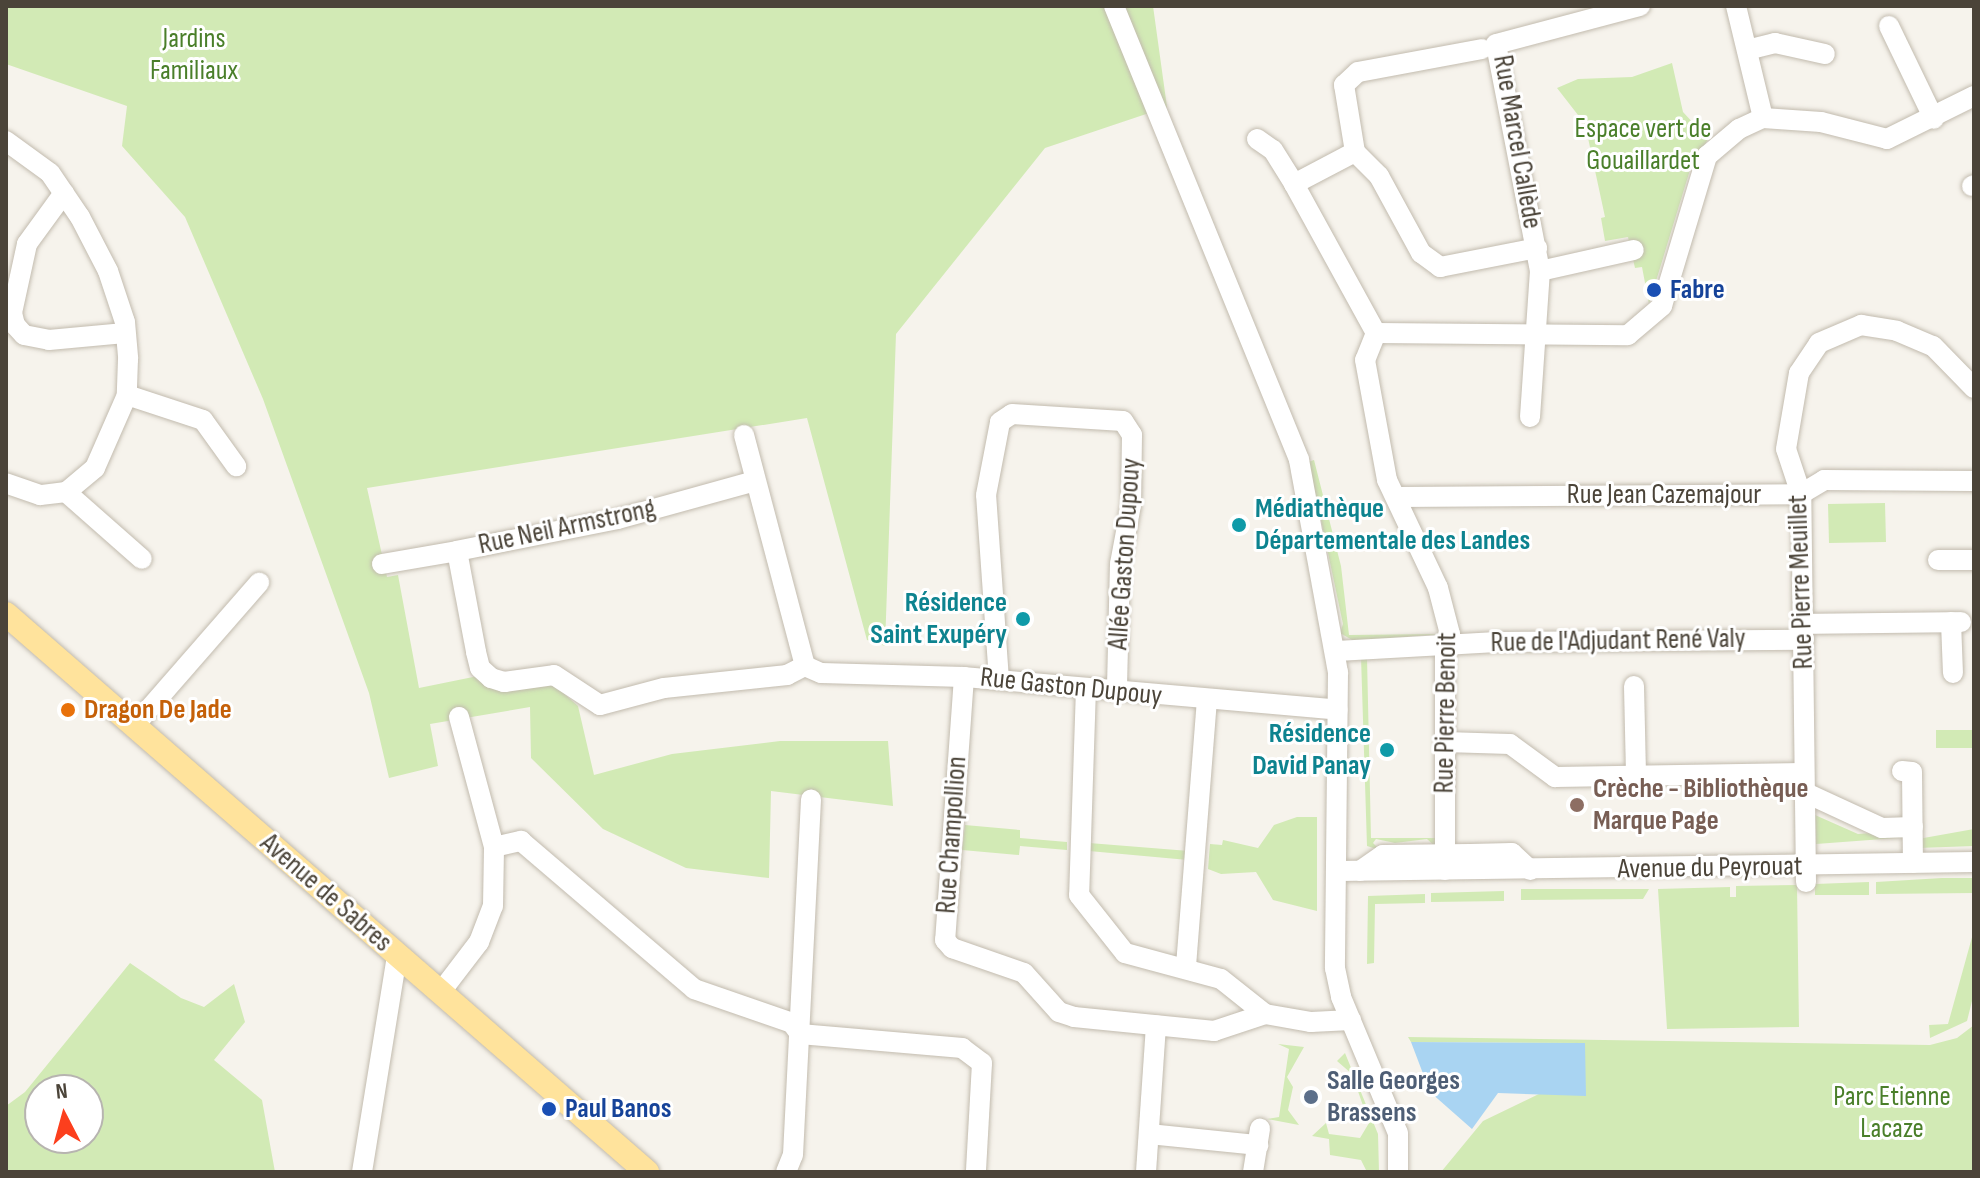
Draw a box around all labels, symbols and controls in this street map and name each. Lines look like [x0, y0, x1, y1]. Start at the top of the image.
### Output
park label: Jardins Familiaux [150, 22, 238, 88]
street label: Rue Marcel Callède [1485, 52, 1549, 232]
park label: Espace vert de Gouaillardet [1575, 112, 1711, 178]
place label: Fabre [1670, 273, 1725, 307]
marker: Fabre [1645, 281, 1663, 299]
street label: Allée Gaston Dupouy [1102, 457, 1148, 651]
street label: Rue Jean Cazemajour [1567, 478, 1761, 512]
street label: Rue Neil Armstrong [475, 492, 659, 562]
place label: Médiathèque Départementale des Landes [1255, 492, 1530, 558]
street label: Rue Pierre Meuillet [1781, 494, 1821, 670]
marker: Médiathèque Départementale des Landes [1230, 516, 1248, 534]
place label: Résidence Saint Exupéry [870, 586, 1007, 652]
marker: Résidence Saint Exupéry [1014, 610, 1032, 628]
street label: Rue de l'Adjudant René Valy [1490, 622, 1746, 660]
street label: Rue Pierre Benoit [1428, 632, 1464, 794]
street label: Rue Gaston Dupouy [978, 661, 1164, 713]
place label: Dragon De Jade [84, 693, 232, 727]
marker: Dragon De Jade [59, 701, 77, 719]
place label: Résidence David Panay [1252, 717, 1371, 783]
marker: Résidence David Panay [1378, 741, 1396, 759]
street label: Rue Champollion [930, 755, 974, 915]
place label: Crèche - Bibliothèque Marque Page [1593, 772, 1808, 838]
marker: Crèche - Bibliothèque Marque Page [1568, 796, 1586, 814]
street label: Avenue de Sabres [253, 827, 399, 959]
street label: Avenue du Peyrouat [1617, 850, 1803, 886]
place label: Salle Georges Brassens [1327, 1064, 1460, 1130]
north arrow [24, 1074, 104, 1154]
text: N [54, 1078, 69, 1106]
park label: Parc Etienne Lacaze [1833, 1080, 1951, 1146]
marker: Salle Georges Brassens [1302, 1088, 1320, 1106]
place label: Paul Banos [565, 1092, 671, 1126]
marker: Paul Banos [540, 1100, 558, 1118]

